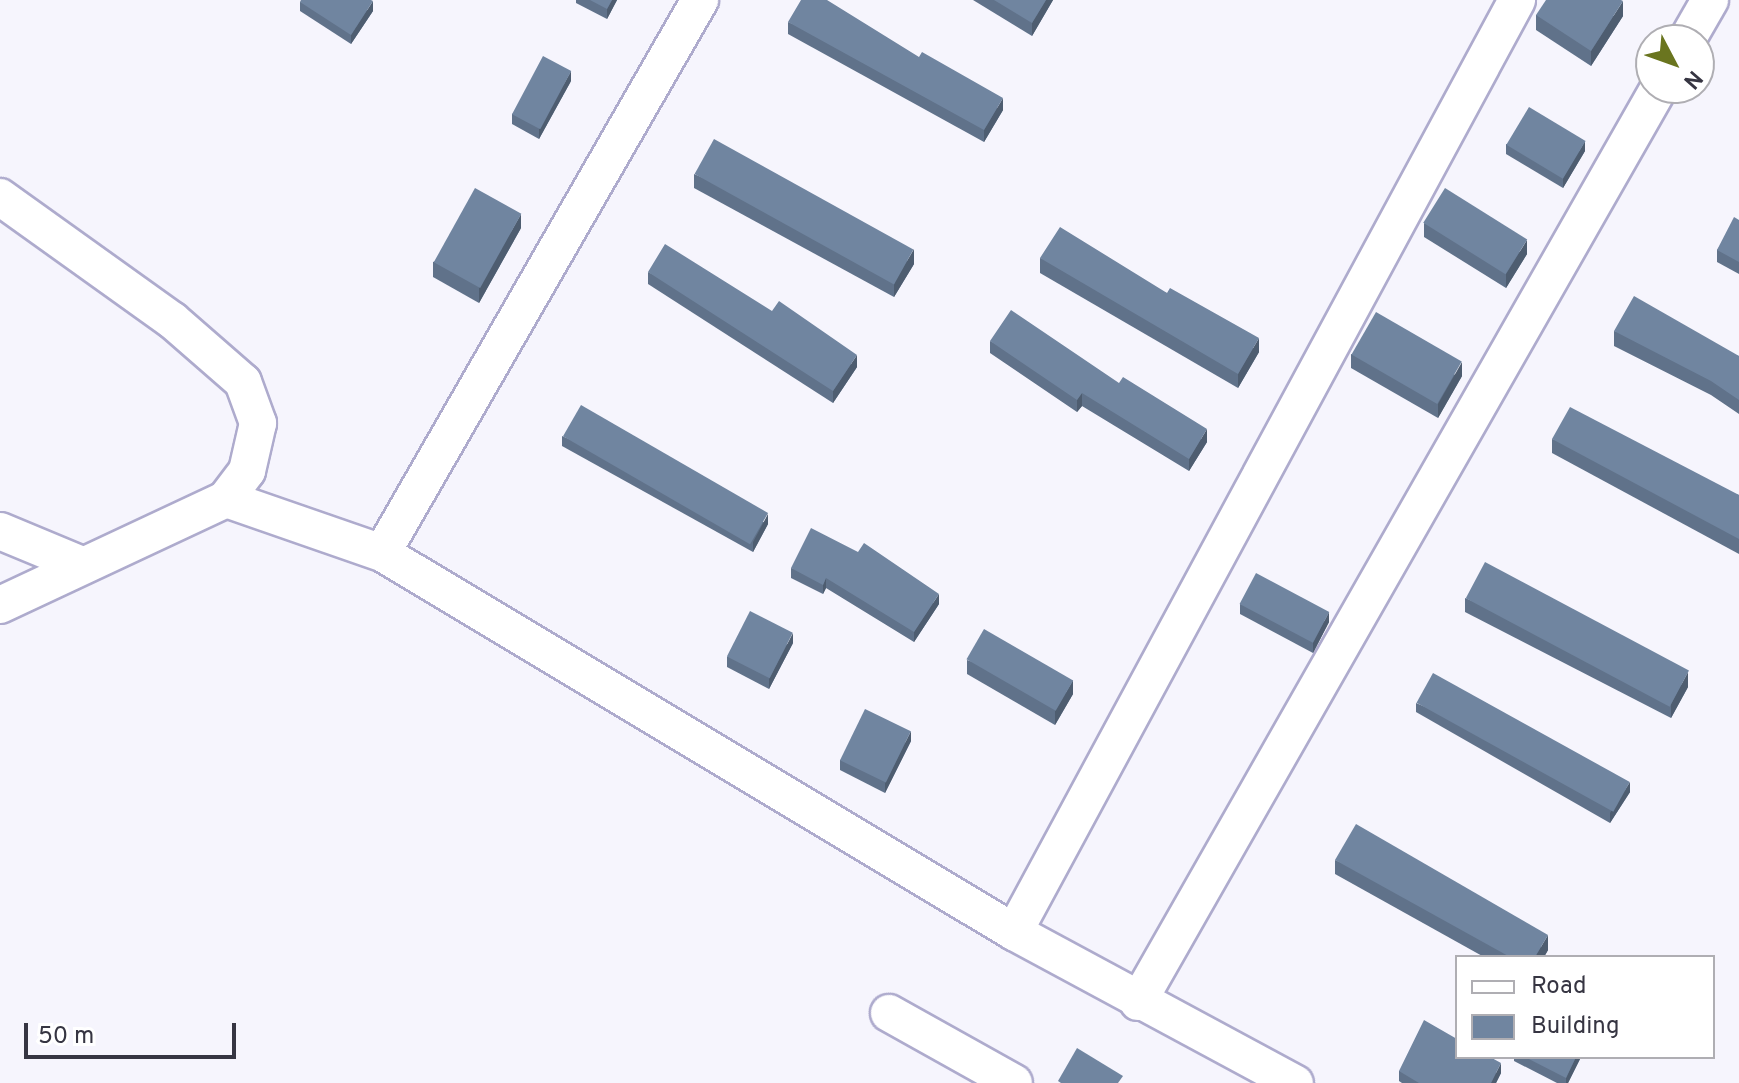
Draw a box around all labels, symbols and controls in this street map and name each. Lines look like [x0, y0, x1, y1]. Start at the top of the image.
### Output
north arrow [1635, 24, 1715, 104]
text: N [1677, 64, 1707, 94]
legend [1455, 955, 1715, 1059]
text: Road [1531, 972, 1587, 1002]
scale bar [28, 1007, 240, 1057]
text: Building [1531, 1012, 1620, 1042]
text: 50 m [38, 1022, 94, 1052]

